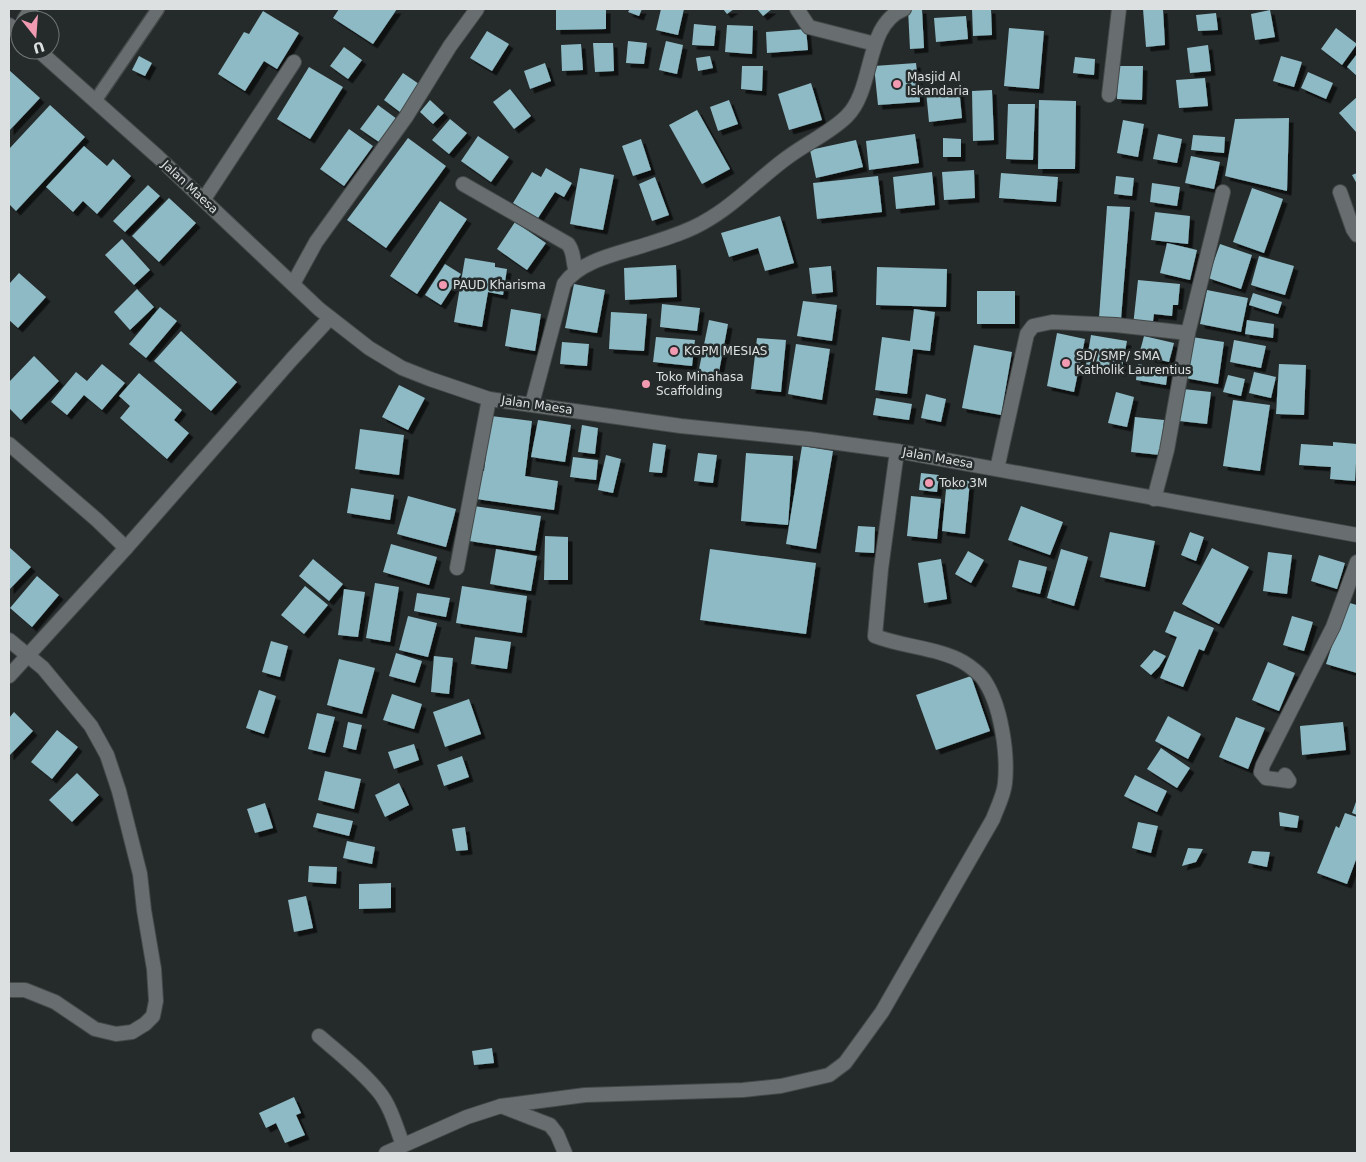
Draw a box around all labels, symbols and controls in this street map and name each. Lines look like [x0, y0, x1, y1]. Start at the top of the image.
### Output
north arrow [10, 10, 60, 60]
text: U [31, 38, 47, 57]
place label: Masjid Al Iskandaria [907, 70, 969, 98]
marker: Masjid Al Iskandaria [891, 78, 903, 90]
street label: Jalan Maesa [158, 157, 221, 217]
place label: PAUD Kharisma [453, 278, 546, 292]
marker: PAUD Kharisma [437, 279, 449, 291]
place label: KGPM MESIAS [684, 344, 768, 358]
marker: KGPM MESIAS [668, 345, 680, 357]
place label: SD/ SMP/ SMA Katholik Laurentius [1076, 349, 1191, 377]
marker: SD/ SMP/ SMA Katholik Laurentius [1060, 357, 1072, 369]
place label: Toko Minahasa Scaffolding [655, 370, 744, 398]
marker: Toko Minahasa Scaffolding [640, 378, 652, 390]
street label: Jalan Maesa [500, 393, 573, 417]
street label: Jalan Maesa [900, 445, 975, 471]
place label: Toko 3M [938, 476, 987, 490]
marker: Toko 3M [923, 477, 935, 489]

